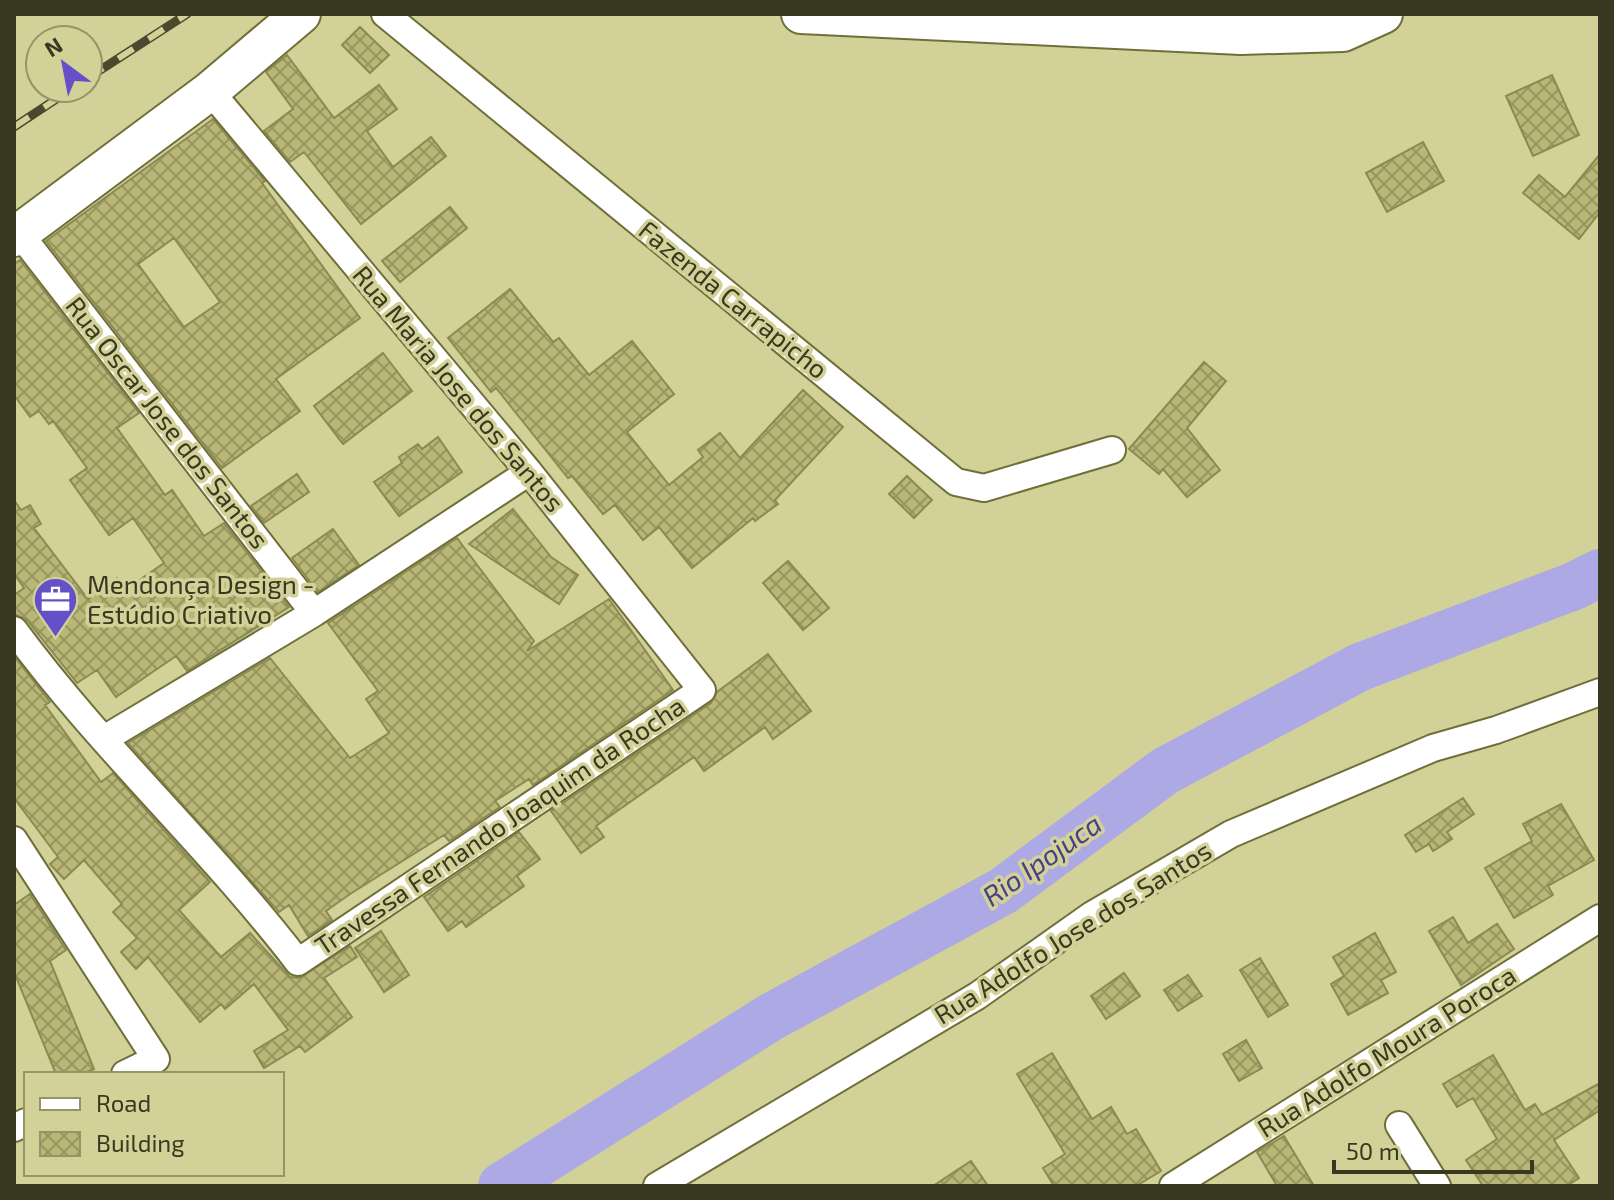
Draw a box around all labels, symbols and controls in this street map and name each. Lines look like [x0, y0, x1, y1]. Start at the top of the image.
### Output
north arrow [24, 24, 104, 104]
text: N [39, 31, 66, 61]
street label: Fazenda Carrapicho [634, 213, 834, 384]
street label: Rua Maria Jose dos Santos [347, 259, 571, 517]
street label: Rua Oscar Jose dos Santos [60, 290, 276, 554]
place label: Mendonça Design - Estúdio Criativo [87, 568, 314, 629]
office icon: Mendonça Design - Estúdio Criativo [32, 576, 80, 639]
street label: Travessa Fernando Joaquim da Rocha [308, 689, 690, 960]
water label: Rio Ipojuca [975, 806, 1108, 913]
street label: Rua Adolfo Jose dos Santos [928, 834, 1216, 1030]
street label: Rua Adolfo Moura Poroca [1251, 958, 1521, 1143]
legend [24, 1072, 284, 1176]
text: Road [96, 1088, 151, 1117]
scale bar [1334, 1124, 1532, 1174]
text: Building [96, 1128, 185, 1157]
text: 50 m [1346, 1136, 1400, 1165]

